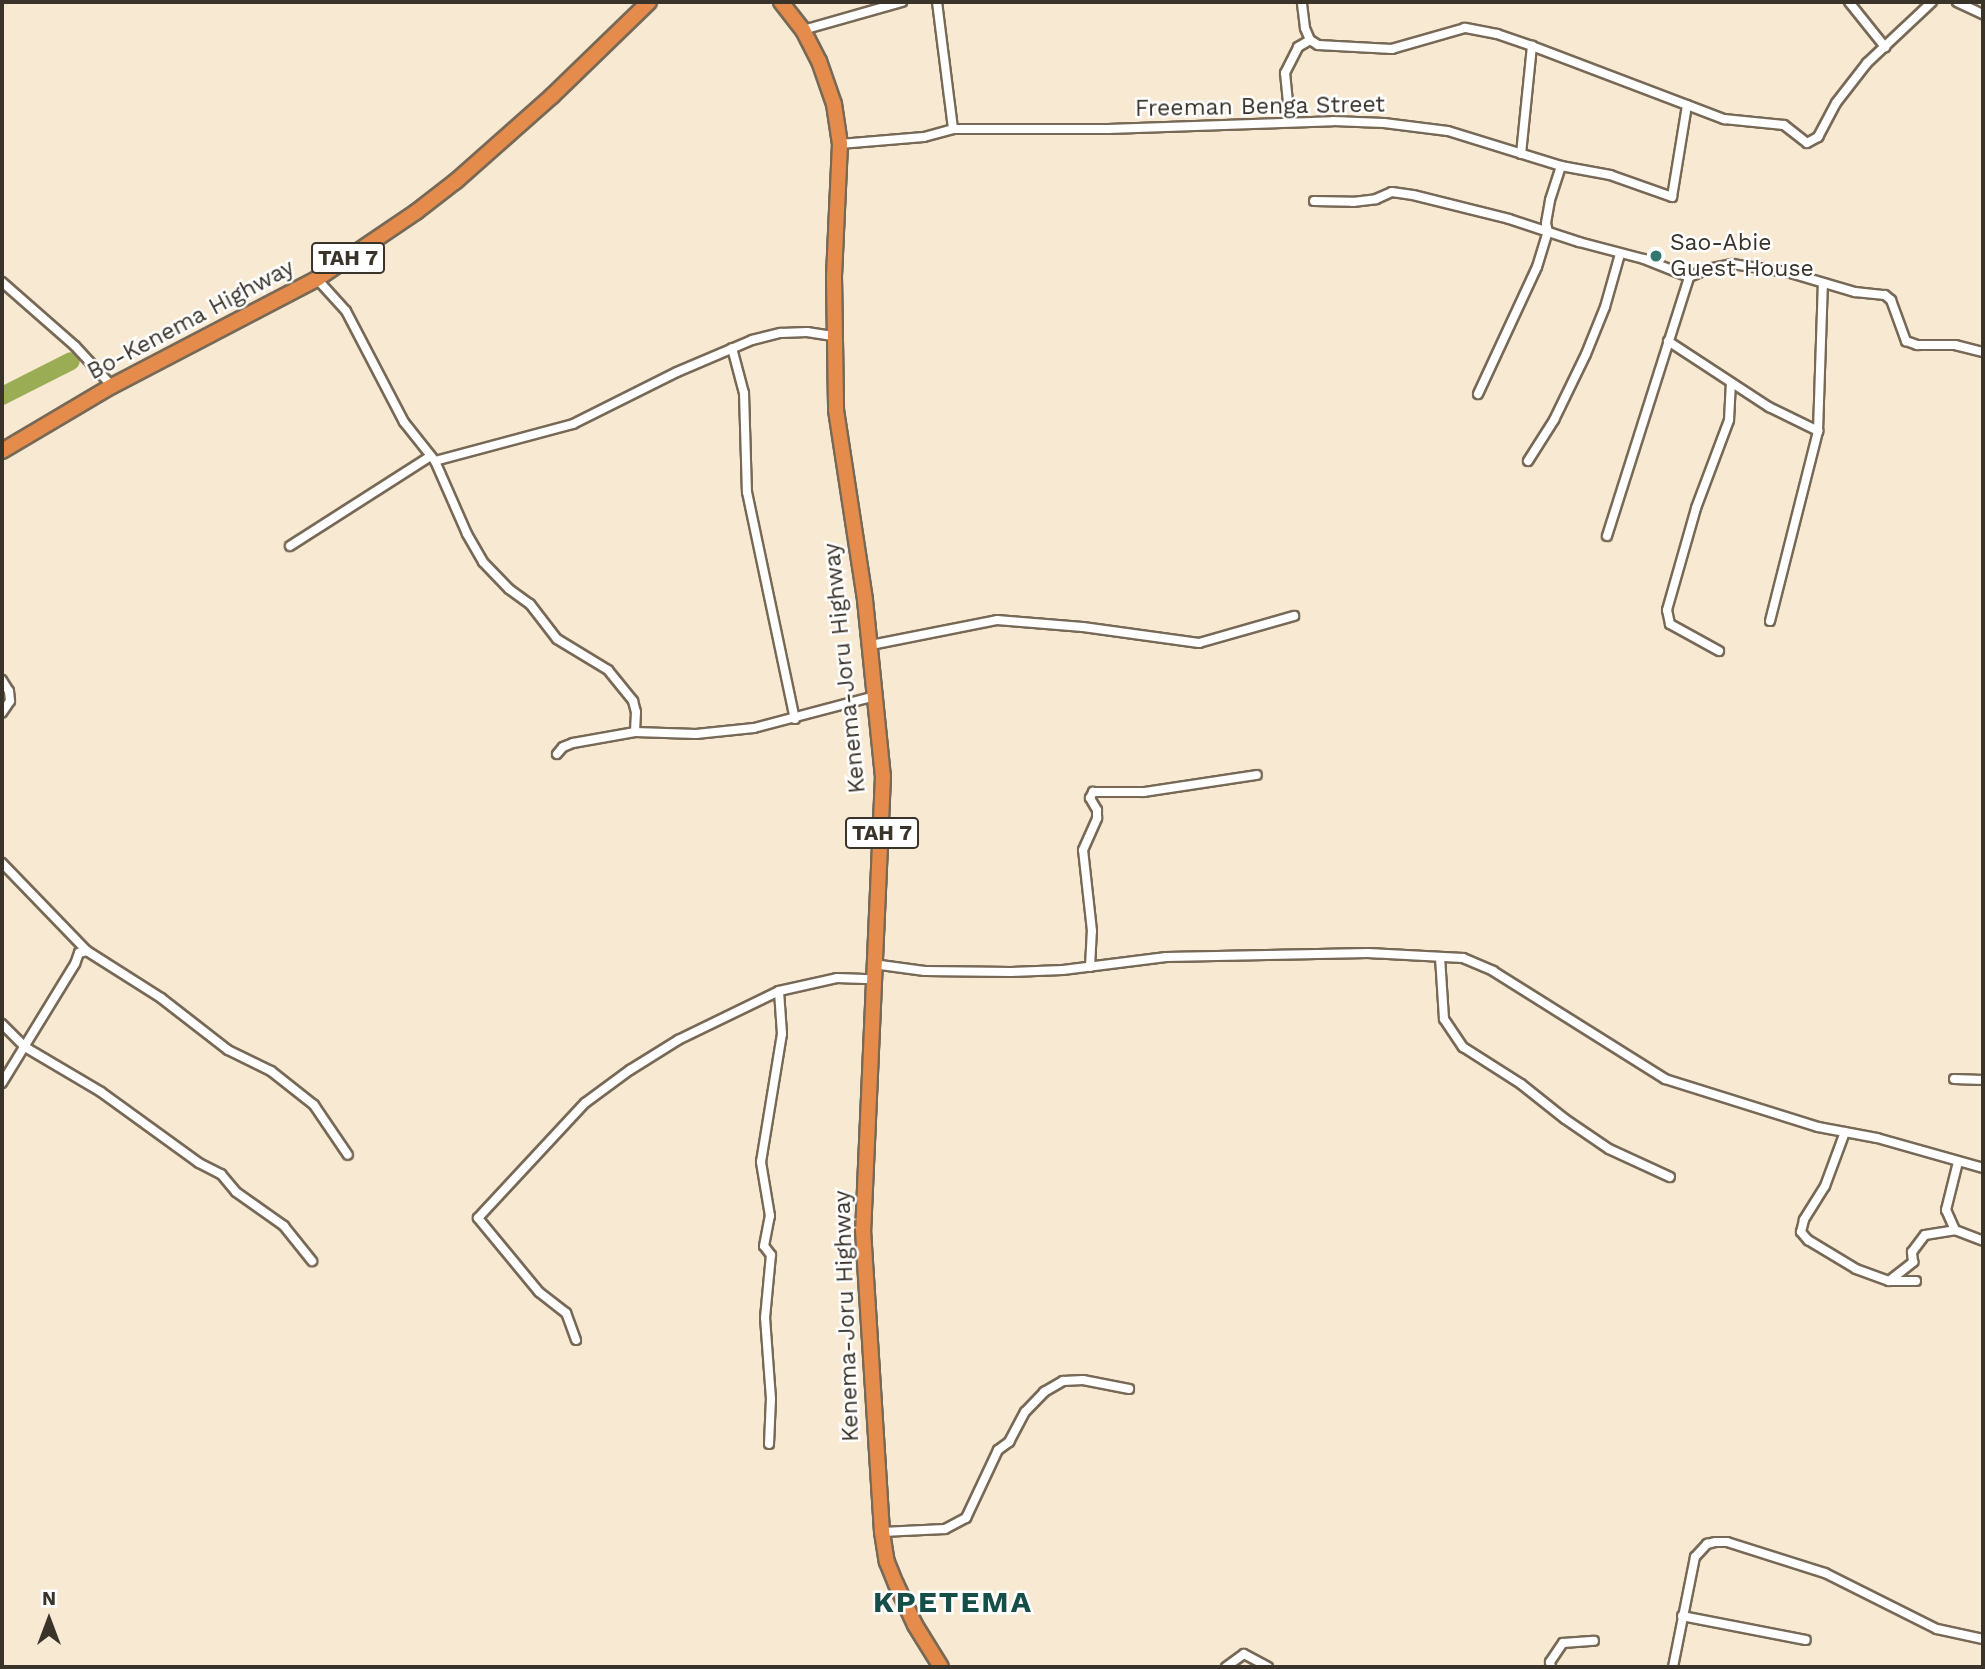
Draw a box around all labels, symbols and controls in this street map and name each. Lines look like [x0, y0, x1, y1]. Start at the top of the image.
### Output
street label: Freeman Benga Street [1135, 91, 1385, 123]
place label: Sao-Abie Guest House [1670, 229, 1814, 283]
road number: TAH 7 [310, 240, 386, 276]
marker: Sao-Abie Guest House [1648, 248, 1664, 264]
street label: Bo-Kenema Highway [83, 254, 299, 386]
street label: Kenema-Joru Highway [818, 541, 872, 795]
road number: TAH 7 [844, 816, 920, 850]
street label: Kenema-Joru Highway [829, 1190, 865, 1442]
district label: KPETEMA [874, 1584, 1032, 1620]
north arrow [14, 1585, 84, 1655]
text: N [42, 1587, 56, 1610]

